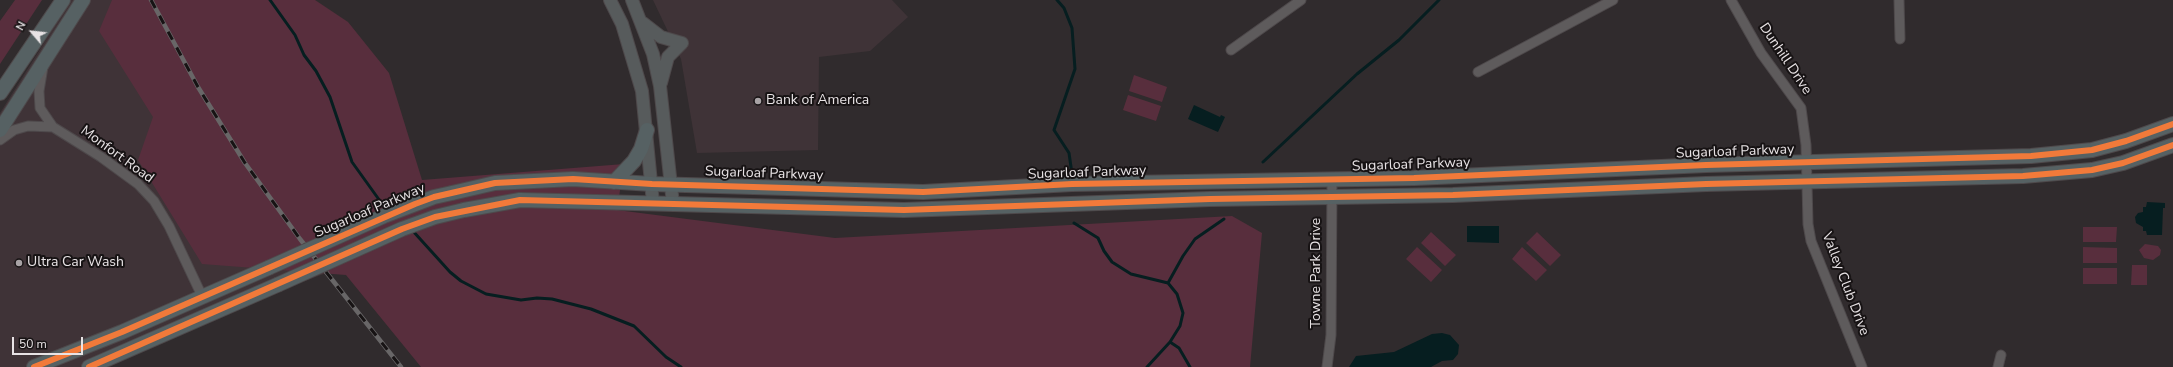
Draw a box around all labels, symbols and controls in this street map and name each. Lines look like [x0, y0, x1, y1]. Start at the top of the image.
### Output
north arrow [12, 12, 52, 52]
text: N [12, 19, 30, 33]
street label: Dunhill Drive [1755, 20, 1815, 98]
place label: Bank of America [766, 93, 869, 109]
marker: Bank of America [753, 96, 763, 106]
street label: Monfort Road [77, 123, 157, 187]
street label: Sugarloaf Parkway [1675, 142, 1795, 162]
street label: Sugarloaf Parkway [1351, 155, 1471, 175]
street label: Sugarloaf Parkway [1027, 163, 1147, 183]
street label: Sugarloaf Parkway [704, 164, 824, 184]
street label: Sugarloaf Parkway [312, 180, 428, 242]
street label: Towne Park Drive [1309, 218, 1325, 328]
street label: Valley Club Drive [1818, 230, 1872, 338]
place label: Ultra Car Wash [27, 255, 124, 271]
marker: Ultra Car Wash [14, 258, 24, 268]
scale bar [14, 329, 85, 355]
text: 50 m [19, 336, 47, 352]

